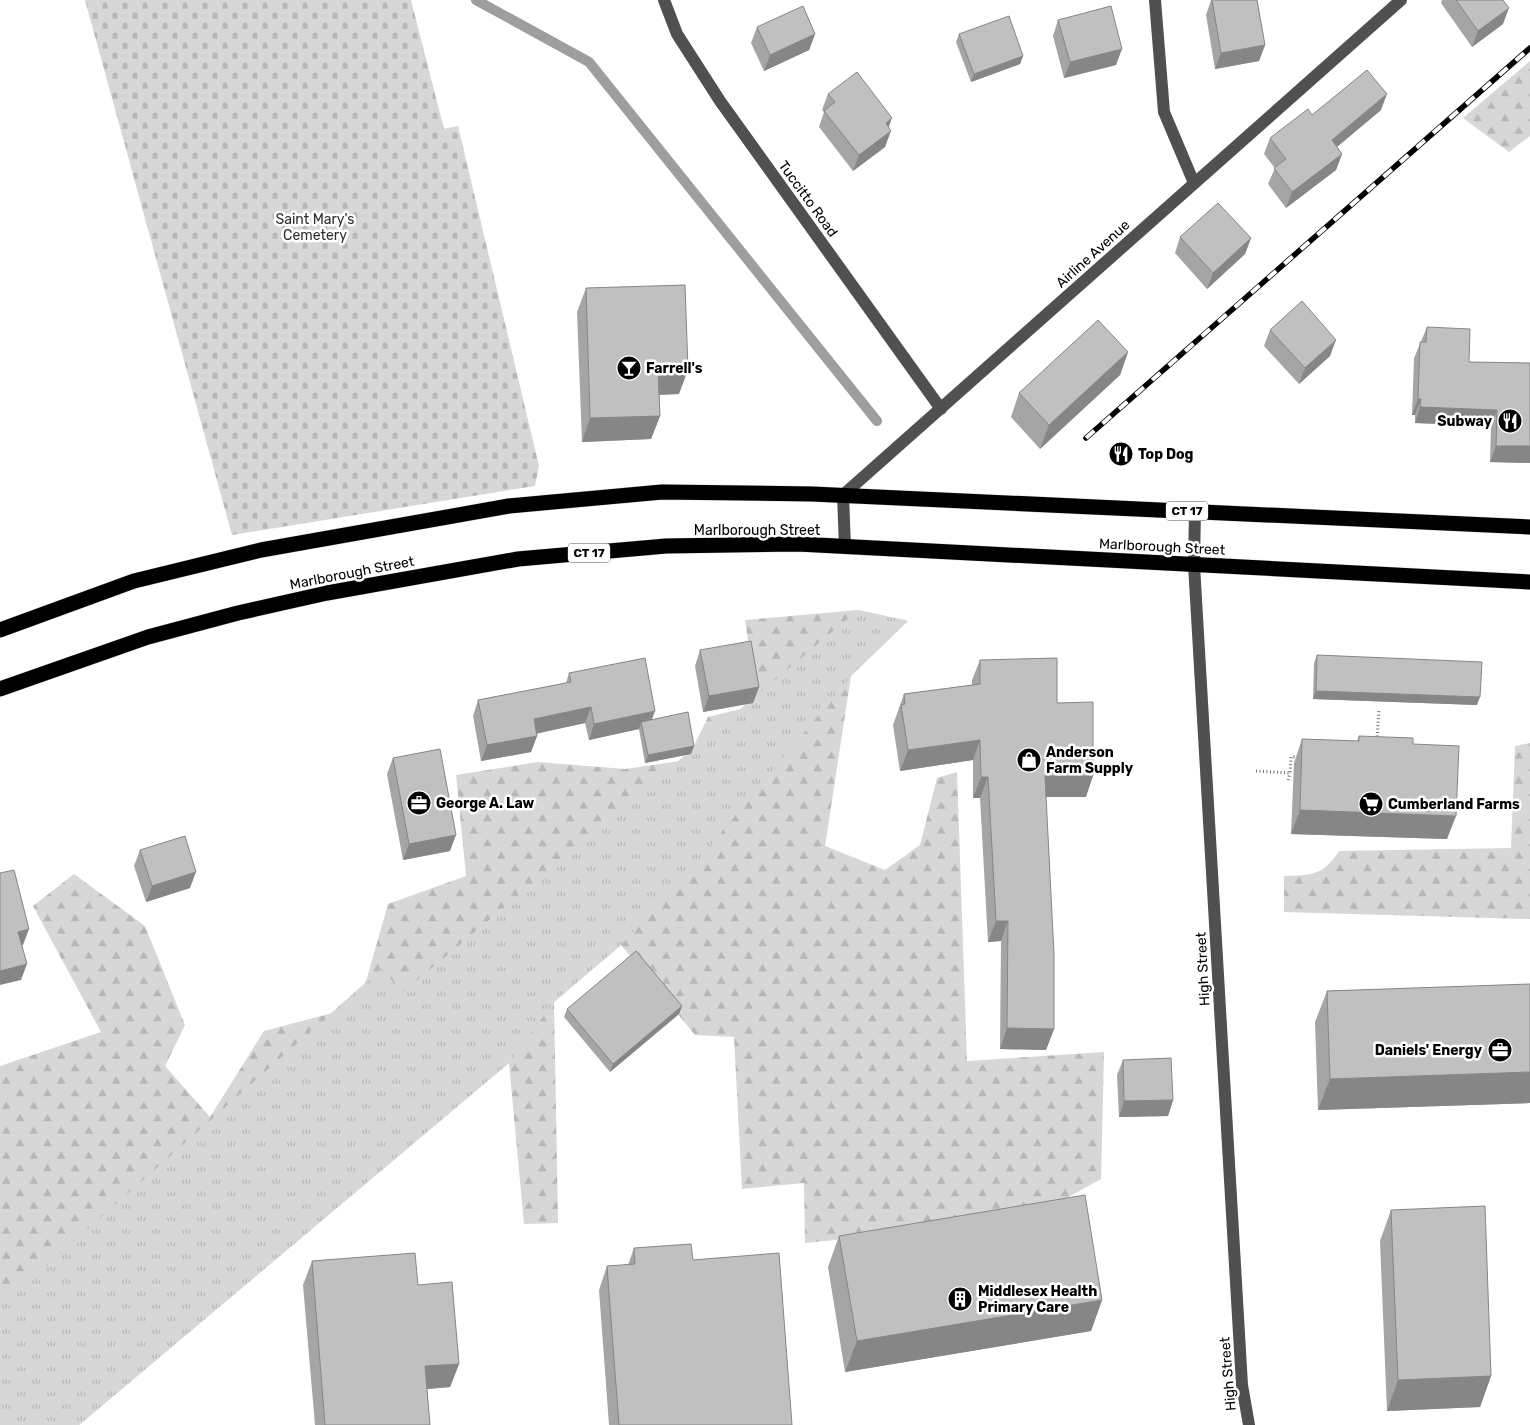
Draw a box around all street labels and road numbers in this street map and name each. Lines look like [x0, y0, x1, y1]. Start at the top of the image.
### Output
street label: Tuccitto Road [775, 158, 841, 240]
street label: Airline Avenue [1053, 216, 1133, 292]
road number: CT 17 [1166, 502, 1208, 520]
street label: Marlborough Street [694, 522, 821, 539]
street label: Marlborough Street [1098, 535, 1226, 559]
road number: CT 17 [568, 544, 610, 562]
street label: Marlborough Street [288, 553, 416, 593]
street label: High Street [1193, 931, 1213, 1006]
street label: High Street [1216, 1336, 1240, 1412]

